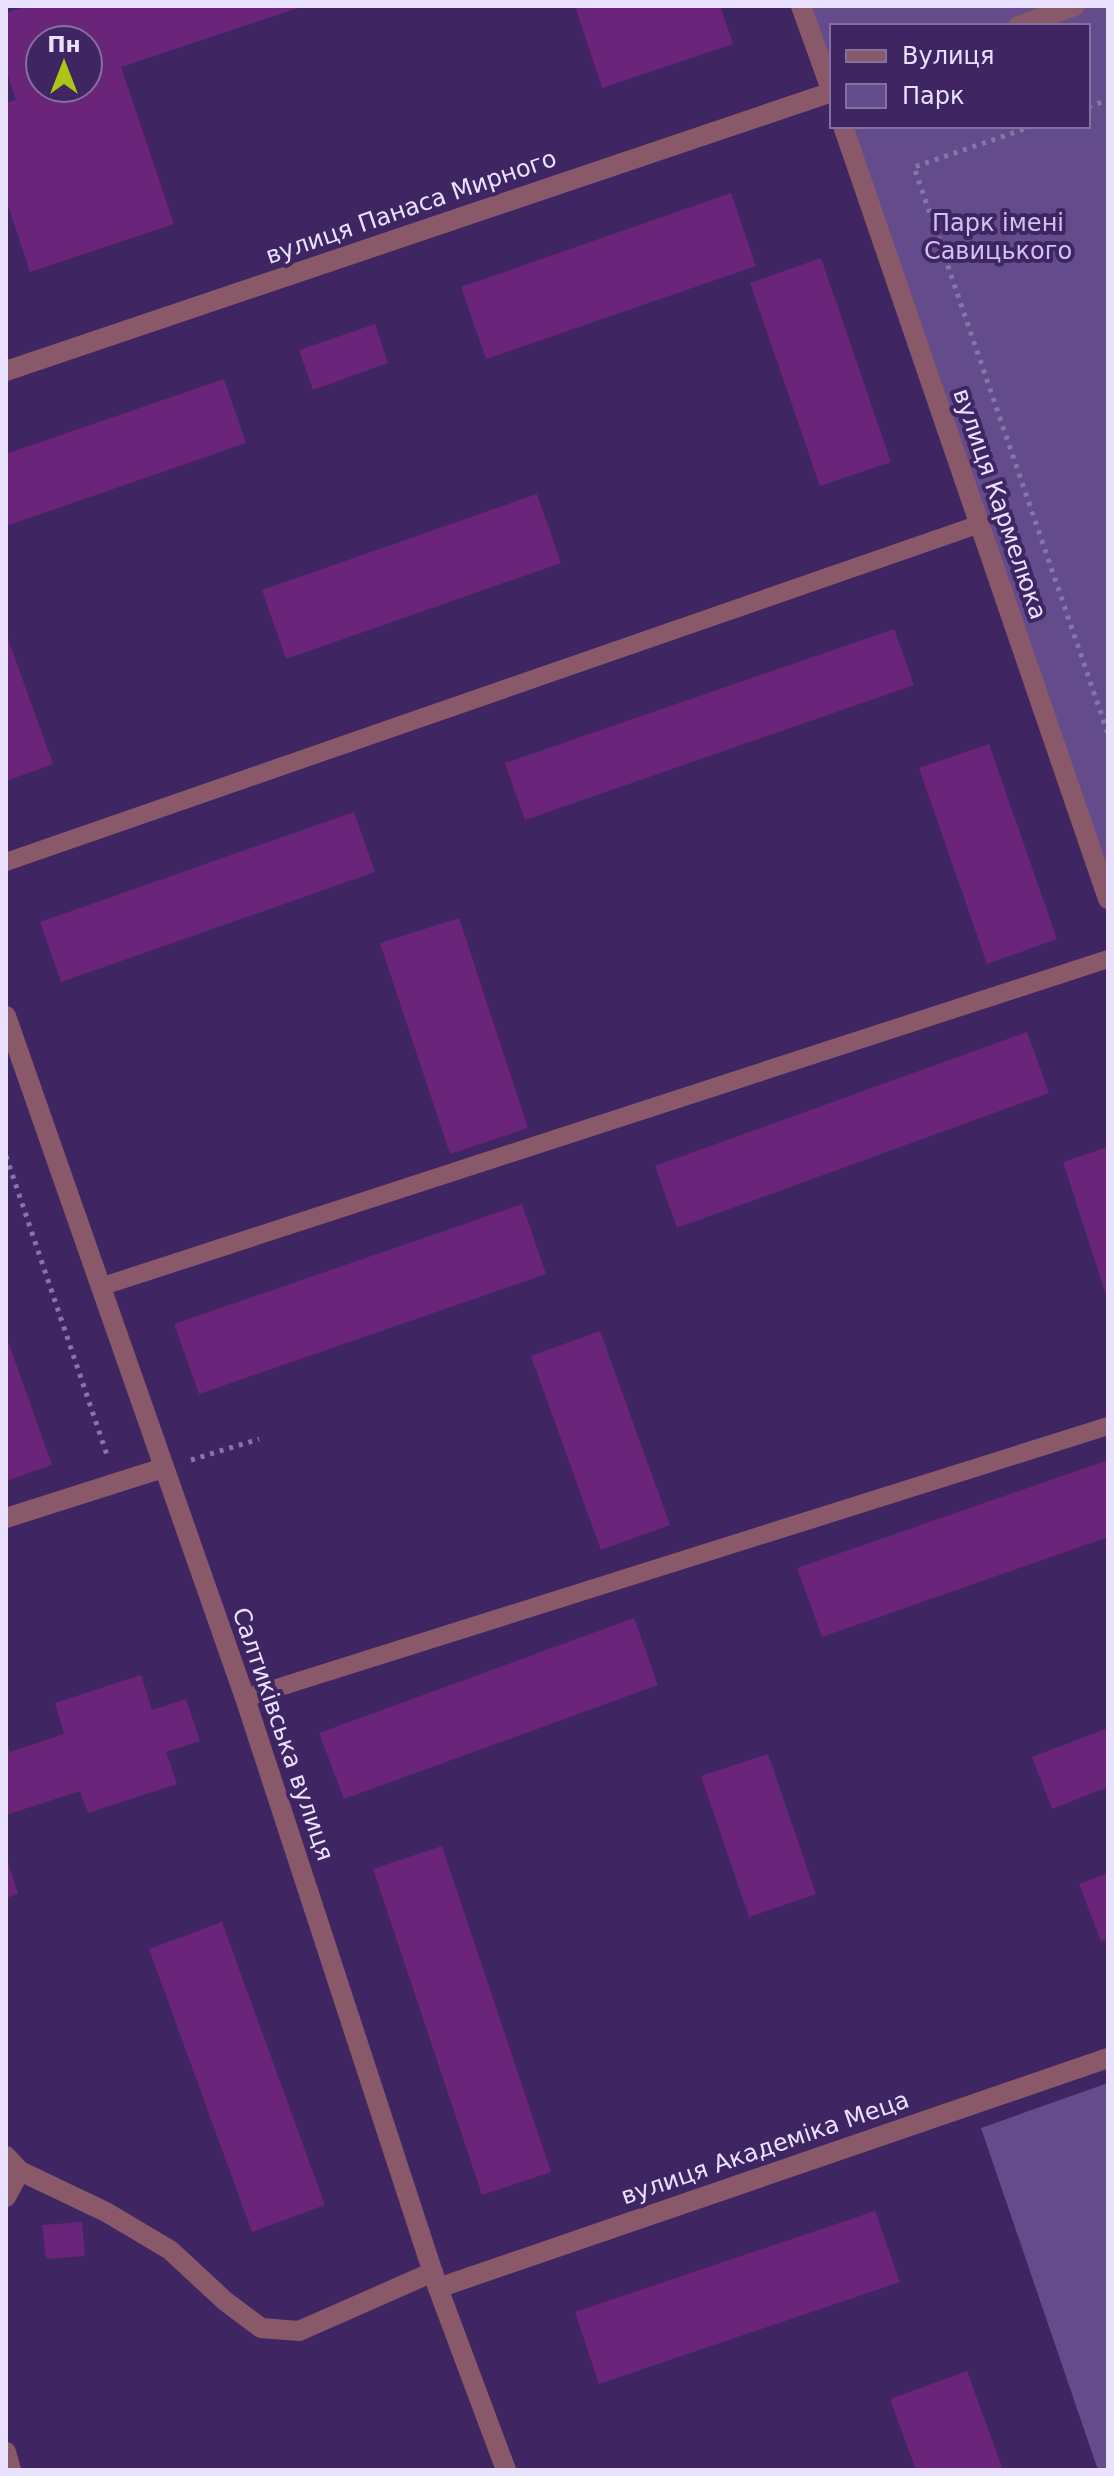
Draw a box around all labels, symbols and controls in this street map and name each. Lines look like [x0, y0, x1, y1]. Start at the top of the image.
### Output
north arrow [24, 24, 104, 104]
legend [830, 24, 1090, 128]
text: Пн [47, 32, 81, 57]
text: Вулиця [902, 42, 994, 70]
text: Парк [902, 82, 964, 110]
street label: вулиця Панаса Мирного [262, 144, 560, 270]
park label: Парк імені Савицького [924, 209, 1072, 265]
street label: вулиця Кармелюка [947, 385, 1053, 623]
street label: Салтиківська вулиця [226, 1604, 340, 1864]
street label: вулиця Академіка Меца [617, 2085, 913, 2211]

